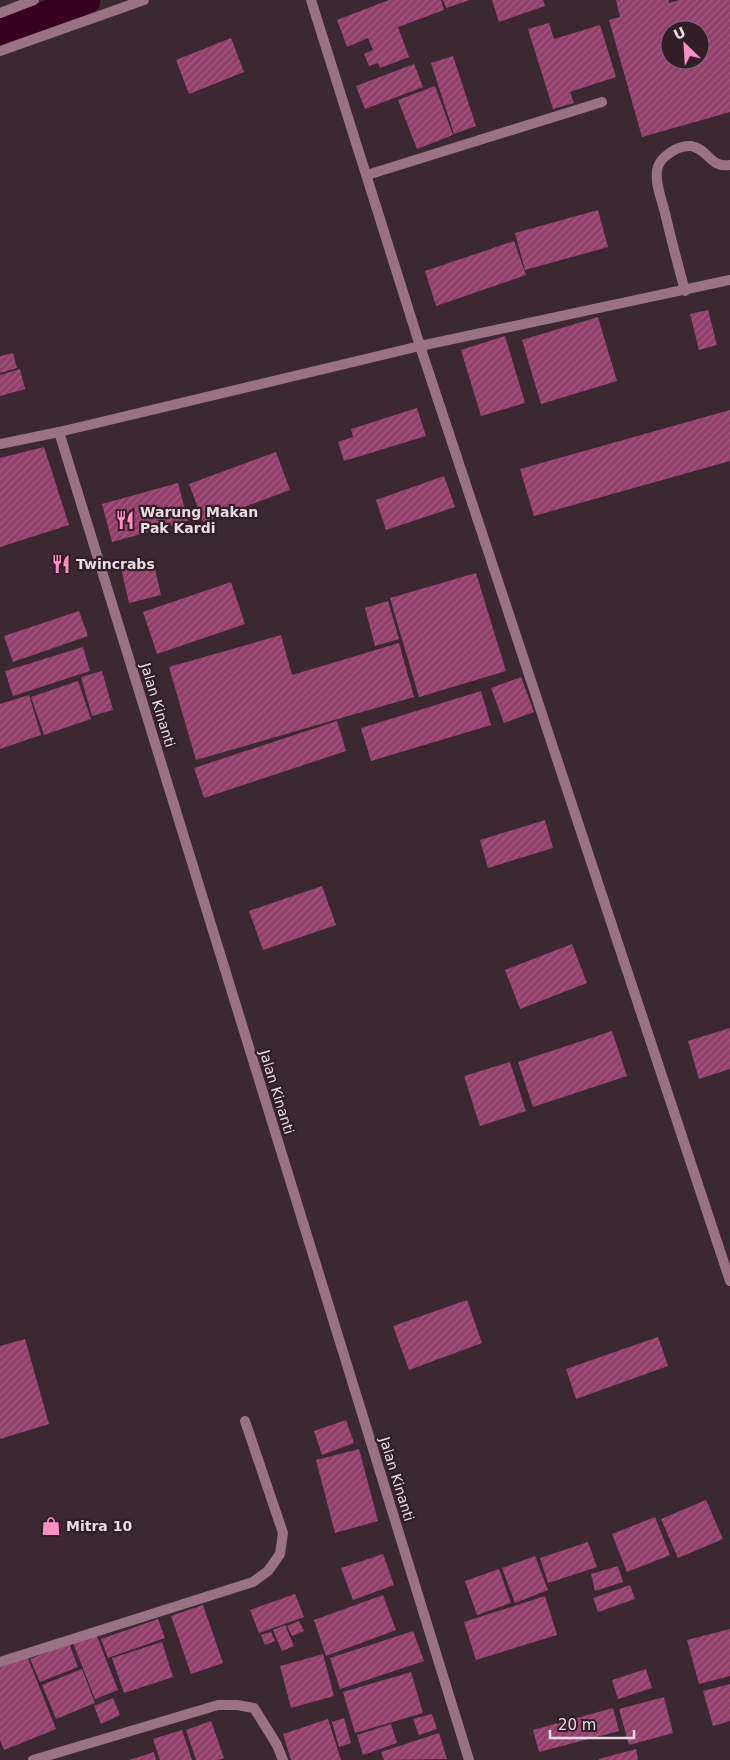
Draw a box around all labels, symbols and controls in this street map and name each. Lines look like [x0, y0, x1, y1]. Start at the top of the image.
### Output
north arrow [660, 20, 710, 70]
text: U [671, 24, 688, 43]
place label: Warung Makan Pak Kardi [140, 504, 258, 536]
restaurant icon: Warung Makan Pak Kardi [114, 509, 136, 531]
restaurant icon: Twincrabs [50, 553, 72, 575]
place label: Twincrabs [76, 556, 155, 572]
street label: Jalan Kinanti [137, 660, 178, 749]
street label: Jalan Kinanti [256, 1047, 297, 1136]
street label: Jalan Kinanti [376, 1434, 417, 1523]
shop icon: Mitra 10 [40, 1515, 62, 1537]
place label: Mitra 10 [66, 1518, 132, 1534]
scale bar [550, 1708, 634, 1740]
text: 20 m [558, 1716, 596, 1734]

